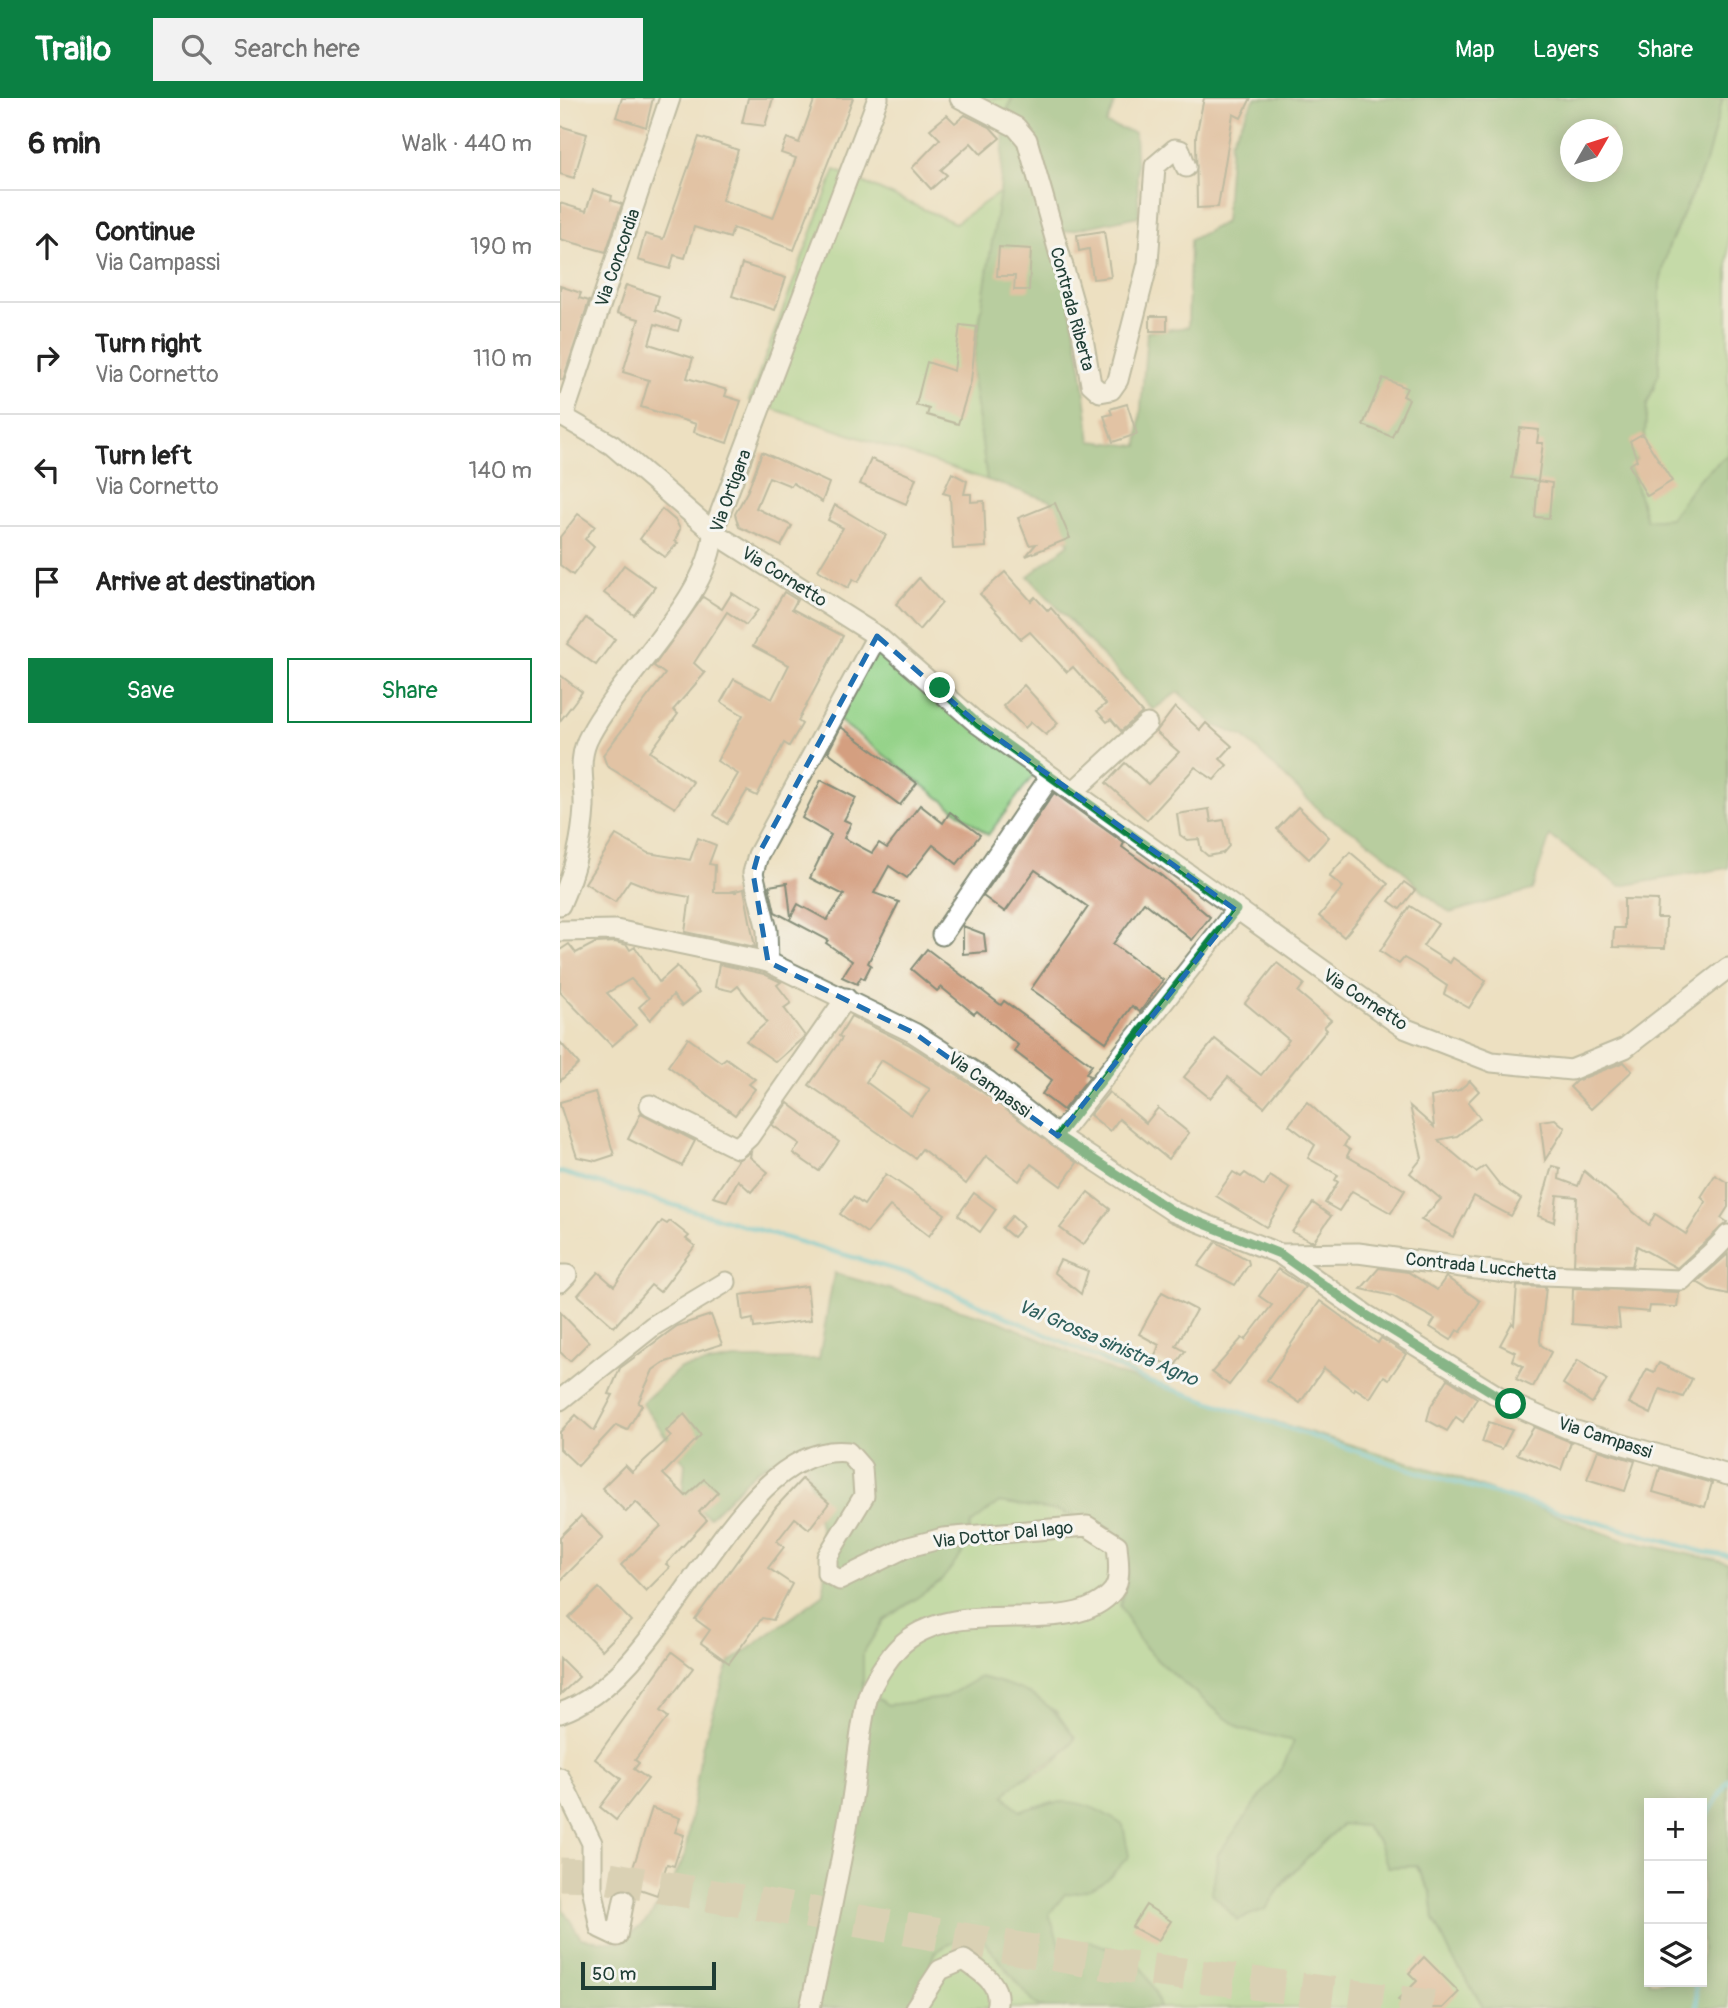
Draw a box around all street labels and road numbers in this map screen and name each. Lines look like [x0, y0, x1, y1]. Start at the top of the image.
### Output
street label: Via Concordia [590, 206, 646, 310]
street label: Contrada Riberta [1044, 245, 1100, 373]
street label: Via Ortigara [705, 446, 757, 536]
street label: Via Cornetto [737, 542, 831, 613]
street label: Via Cornetto [1318, 964, 1412, 1036]
street label: Via Campassi [943, 1047, 1035, 1123]
street label: Contrada Lucchetta [1404, 1248, 1558, 1286]
street label: Via Campassi [1555, 1412, 1655, 1464]
street label: Via Dottor Dal lago [932, 1516, 1075, 1554]

